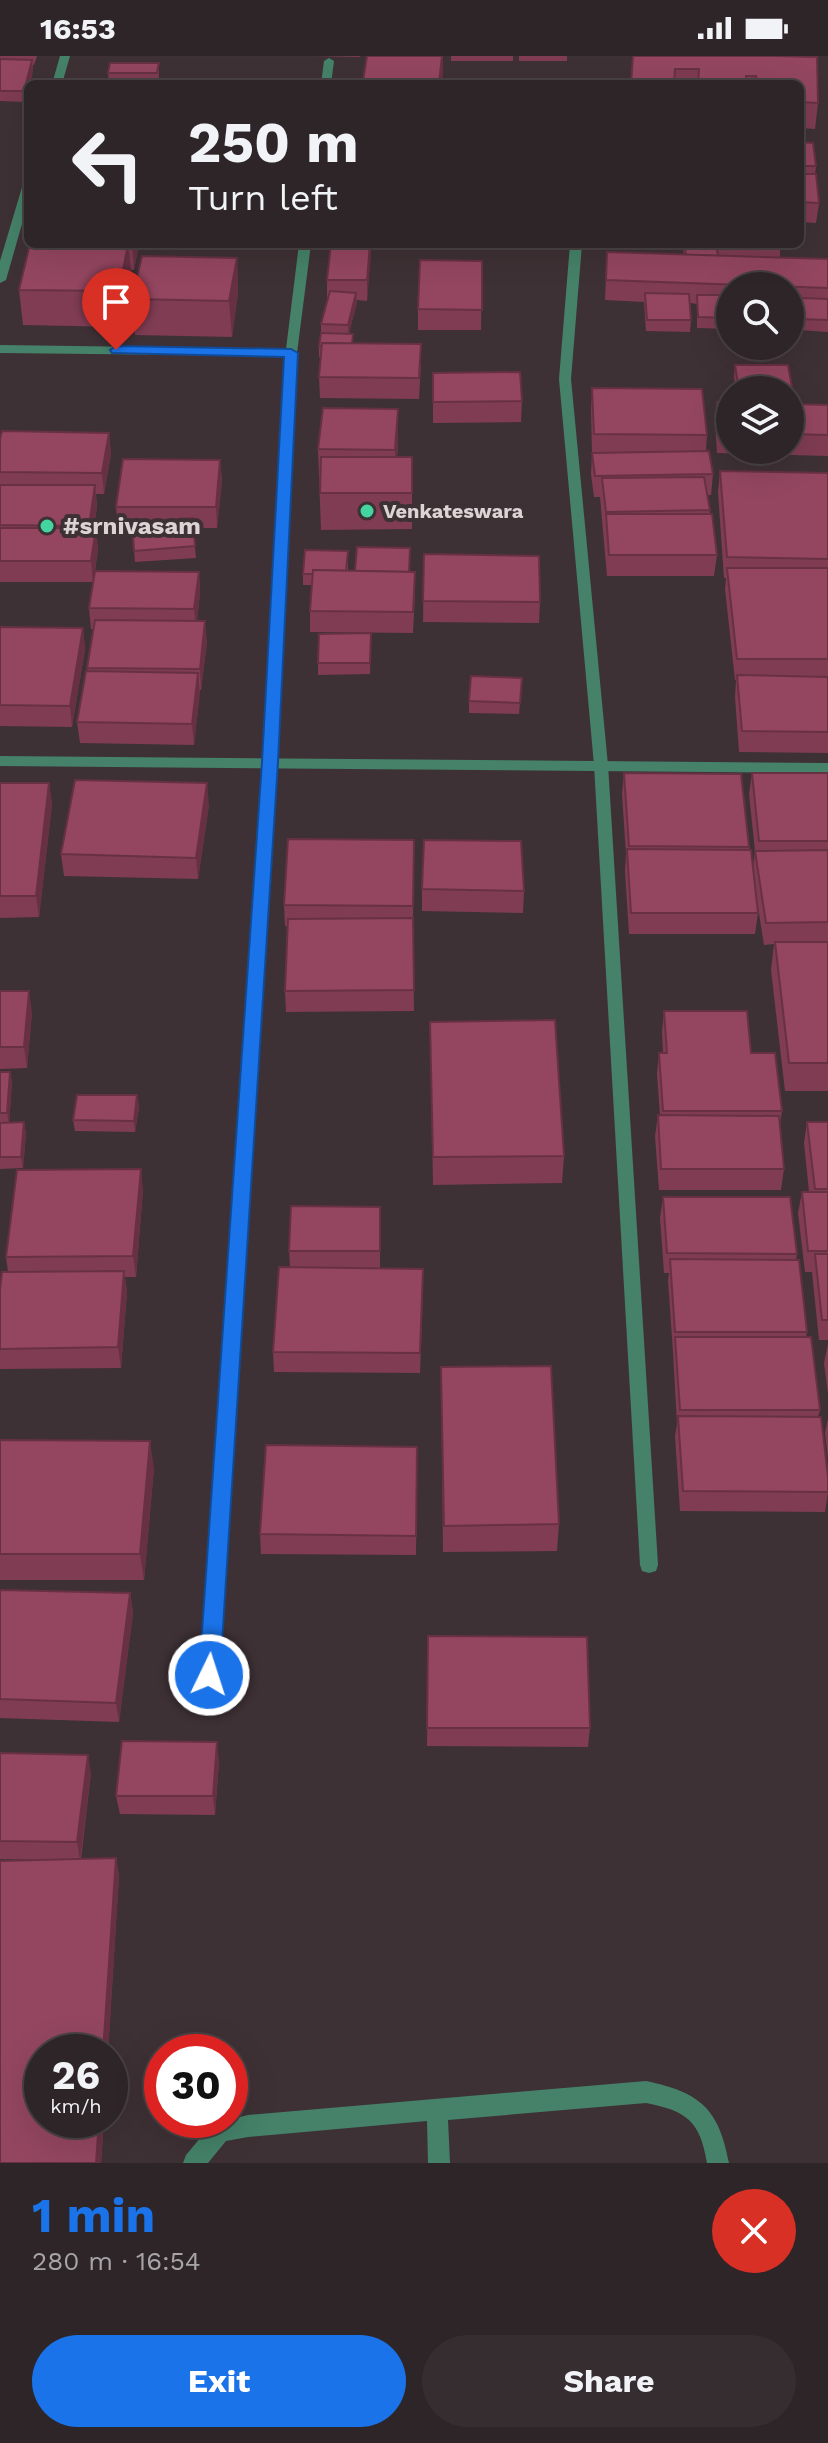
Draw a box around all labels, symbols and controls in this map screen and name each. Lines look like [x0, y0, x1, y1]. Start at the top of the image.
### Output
text: 16:53 [40, 11, 116, 46]
text: 250 m [188, 110, 359, 176]
icon: left [56, 112, 160, 216]
text: Turn left [188, 177, 338, 219]
pin [82, 268, 150, 350]
map controls [716, 272, 804, 464]
button: search [716, 272, 804, 360]
icon: arrive [94, 280, 138, 324]
button: layers [716, 376, 804, 464]
place label: Venkateswara [383, 499, 524, 523]
marker: Venkateswara [358, 502, 376, 520]
place label: #srnivasam [63, 512, 201, 540]
marker: #srnivasam [38, 517, 56, 535]
position arrow [167, 1633, 251, 1717]
speed limit sign: 30 [144, 2034, 248, 2138]
text: 26 [52, 2052, 100, 2099]
text: km/h [50, 2094, 102, 2118]
text: 1 min [32, 2187, 155, 2244]
button: close [712, 2189, 796, 2273]
text: 280 m · 16:54 [32, 2246, 201, 2276]
button: Exit [32, 2335, 406, 2427]
button: Share [422, 2335, 796, 2427]

